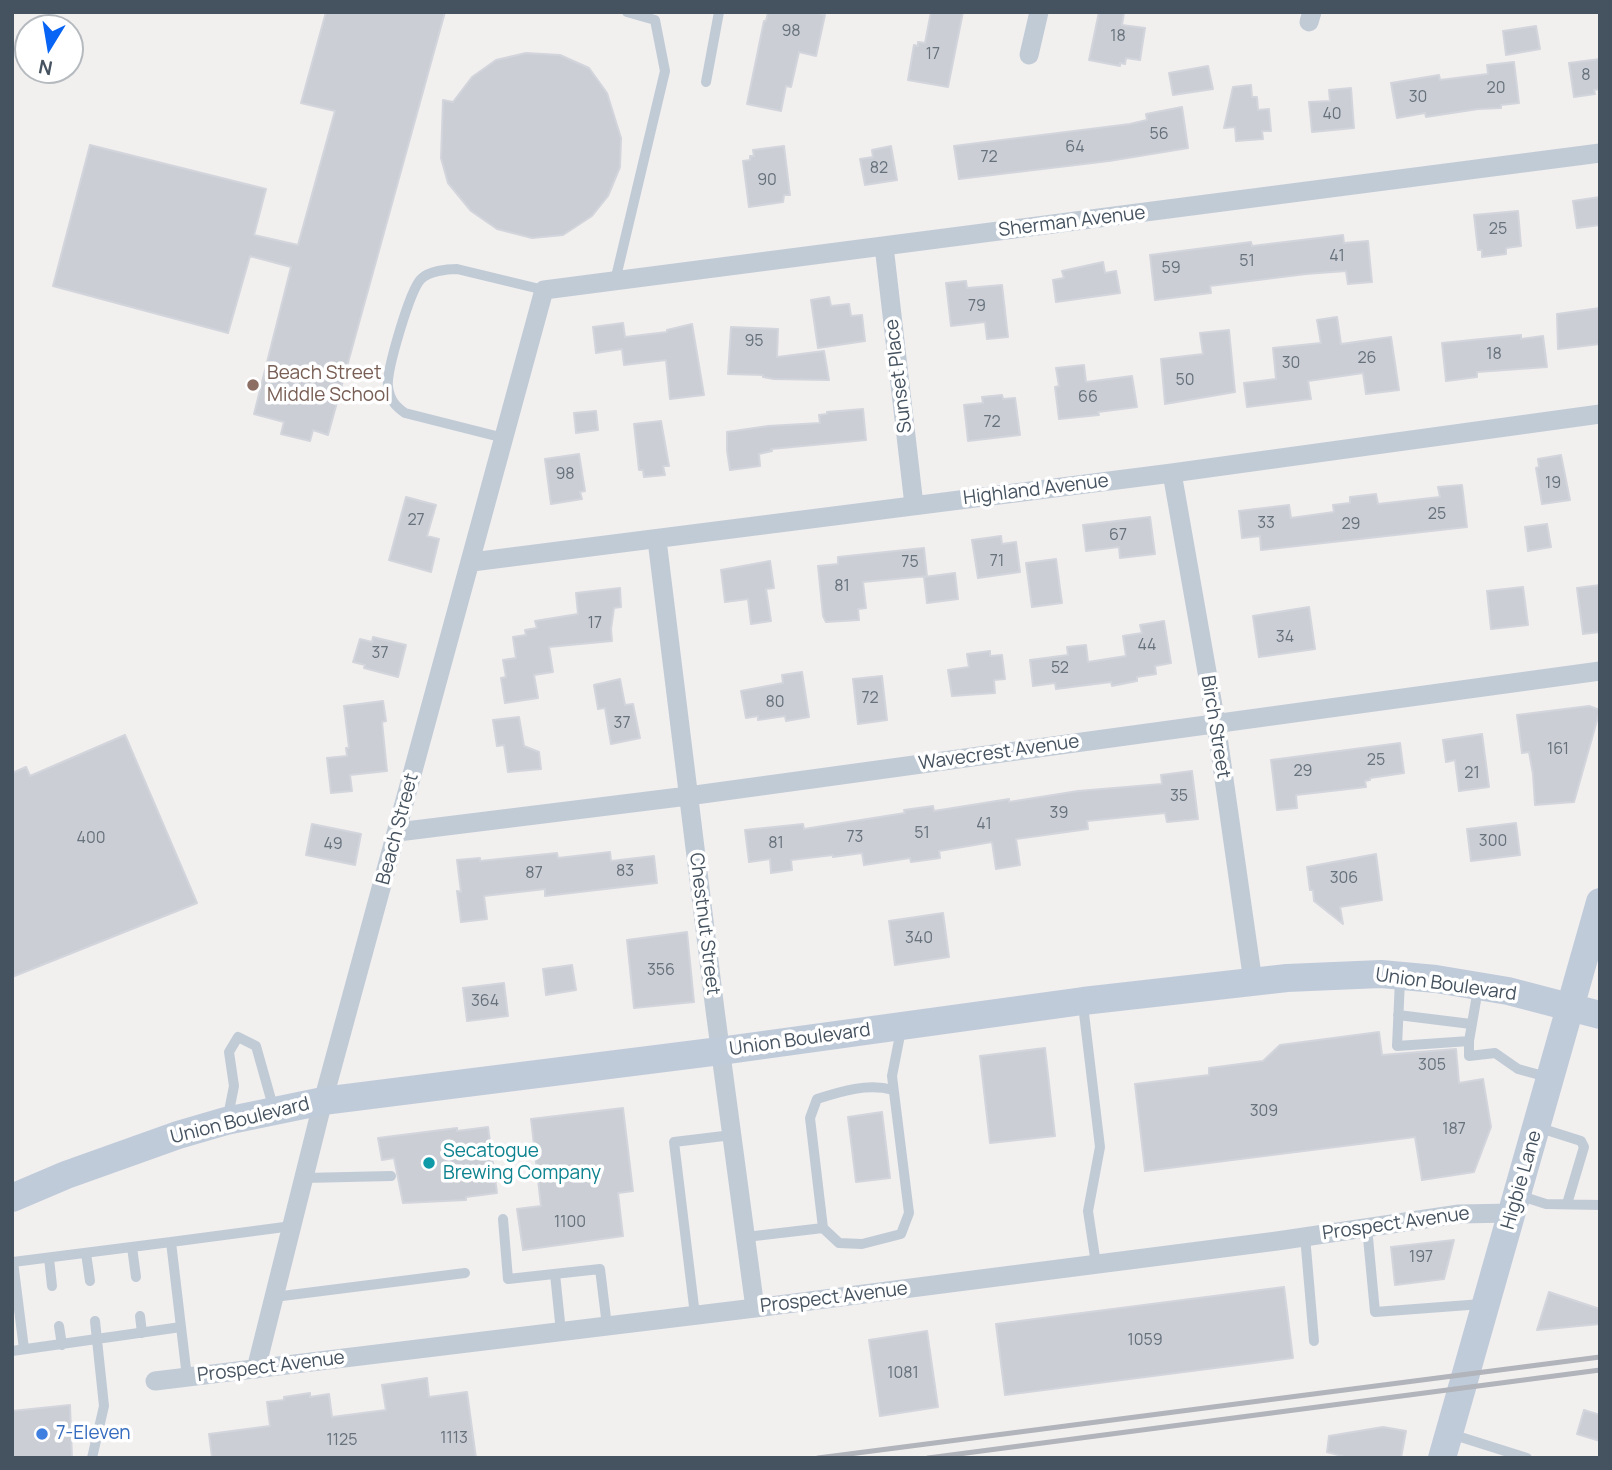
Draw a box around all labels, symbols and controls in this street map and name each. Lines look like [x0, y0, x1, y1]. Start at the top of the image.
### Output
north arrow [14, 14, 84, 84]
house number: 98 [781, 22, 801, 42]
house number: 18 [1110, 27, 1126, 47]
house number: 17 [926, 45, 940, 65]
text: N [36, 54, 55, 82]
house number: 8 [1581, 66, 1591, 86]
house number: 20 [1487, 79, 1505, 99]
house number: 30 [1409, 88, 1427, 108]
house number: 40 [1322, 105, 1342, 125]
house number: 56 [1149, 125, 1169, 145]
house number: 64 [1065, 138, 1085, 158]
house number: 72 [980, 148, 998, 168]
house number: 82 [870, 159, 888, 179]
house number: 90 [757, 171, 777, 191]
street label: Sherman Avenue [997, 202, 1147, 242]
house number: 25 [1489, 220, 1507, 240]
house number: 41 [1329, 247, 1345, 267]
house number: 51 [1239, 252, 1255, 272]
house number: 59 [1161, 259, 1181, 279]
house number: 79 [968, 297, 986, 317]
street label: Sunset Place [881, 318, 917, 434]
house number: 95 [744, 332, 764, 352]
house number: 18 [1486, 345, 1502, 365]
house number: 26 [1357, 349, 1377, 369]
house number: 30 [1282, 354, 1300, 374]
place label: Beach Street Middle School [267, 363, 390, 407]
house number: 50 [1176, 371, 1194, 391]
marker: Beach Street Middle School [245, 377, 261, 393]
house number: 66 [1078, 388, 1098, 408]
house number: 72 [983, 413, 1001, 433]
house number: 98 [555, 465, 575, 485]
street label: Highland Avenue [962, 470, 1110, 510]
house number: 19 [1545, 474, 1561, 494]
house number: 25 [1428, 505, 1446, 525]
house number: 27 [407, 511, 425, 531]
house number: 33 [1257, 514, 1275, 534]
house number: 29 [1341, 515, 1361, 535]
house number: 67 [1109, 526, 1127, 546]
house number: 71 [990, 552, 1004, 572]
house number: 75 [901, 553, 919, 573]
house number: 81 [834, 577, 850, 597]
house number: 17 [588, 614, 602, 634]
house number: 34 [1276, 628, 1294, 648]
house number: 44 [1137, 636, 1157, 656]
house number: 37 [372, 644, 388, 664]
house number: 52 [1051, 659, 1069, 679]
street label: Birch Street [1196, 674, 1234, 780]
house number: 72 [861, 689, 879, 709]
house number: 80 [765, 693, 785, 713]
house number: 37 [614, 714, 630, 734]
street label: Wavecrest Avenue [917, 730, 1081, 776]
house number: 161 [1547, 740, 1569, 760]
house number: 25 [1367, 751, 1385, 771]
house number: 29 [1293, 762, 1313, 782]
house number: 21 [1464, 764, 1480, 784]
street label: Beach Street [372, 771, 424, 887]
house number: 35 [1170, 787, 1188, 807]
house number: 39 [1050, 804, 1068, 824]
house number: 41 [976, 815, 992, 835]
house number: 51 [914, 824, 930, 844]
house number: 73 [847, 828, 863, 848]
house number: 400 [77, 829, 105, 849]
house number: 300 [1479, 832, 1507, 852]
house number: 81 [768, 834, 784, 854]
house number: 49 [323, 835, 343, 855]
street label: Chestnut Street [684, 851, 724, 997]
house number: 83 [616, 862, 634, 882]
house number: 87 [525, 864, 543, 884]
house number: 306 [1330, 869, 1358, 889]
house number: 340 [905, 929, 933, 949]
house number: 356 [647, 961, 675, 981]
street label: Union Boulevard [1374, 964, 1518, 1006]
house number: 364 [471, 992, 499, 1012]
street label: Union Boulevard [728, 1019, 872, 1061]
house number: 305 [1418, 1056, 1446, 1076]
street label: Union Boulevard [168, 1093, 312, 1149]
house number: 309 [1250, 1102, 1278, 1122]
house number: 187 [1442, 1120, 1466, 1140]
street label: Higbie Lane [1497, 1128, 1547, 1232]
place label: Secatogue Brewing Company [443, 1141, 601, 1185]
marker: Secatogue Brewing Company [421, 1155, 437, 1171]
street label: Prospect Avenue [1321, 1202, 1471, 1246]
house number: 1100 [554, 1213, 586, 1233]
house number: 197 [1409, 1248, 1433, 1268]
street label: Prospect Avenue [759, 1278, 909, 1318]
house number: 1059 [1127, 1331, 1163, 1351]
street label: Prospect Avenue [196, 1347, 346, 1387]
house number: 1081 [887, 1364, 919, 1384]
place label: 7-Eleven [56, 1423, 131, 1445]
marker: 7-Eleven [34, 1426, 50, 1442]
house number: 1113 [440, 1429, 468, 1449]
house number: 1125 [327, 1431, 357, 1451]

